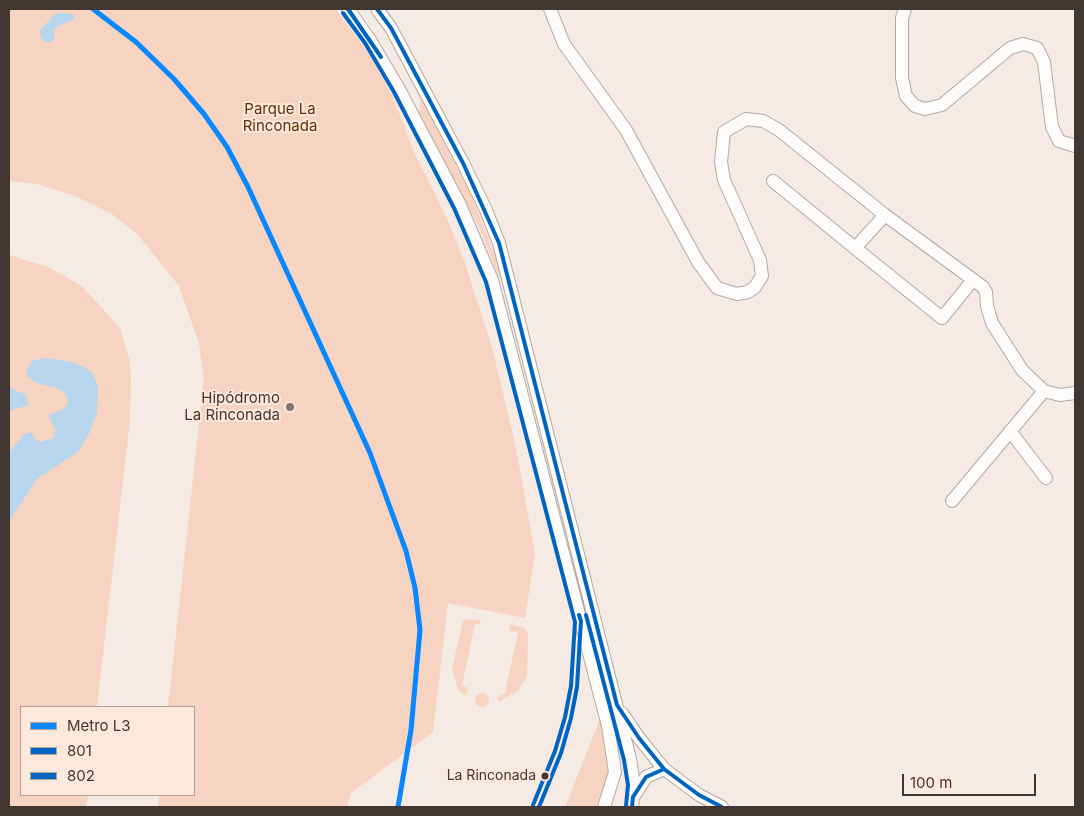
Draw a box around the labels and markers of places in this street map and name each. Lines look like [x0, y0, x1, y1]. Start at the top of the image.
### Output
place label: Hipódromo La Rinconada [184, 389, 280, 424]
marker: Hipódromo La Rinconada [284, 401, 296, 413]
place label: La Rinconada [447, 768, 536, 784]
marker: La Rinconada [540, 771, 550, 781]

